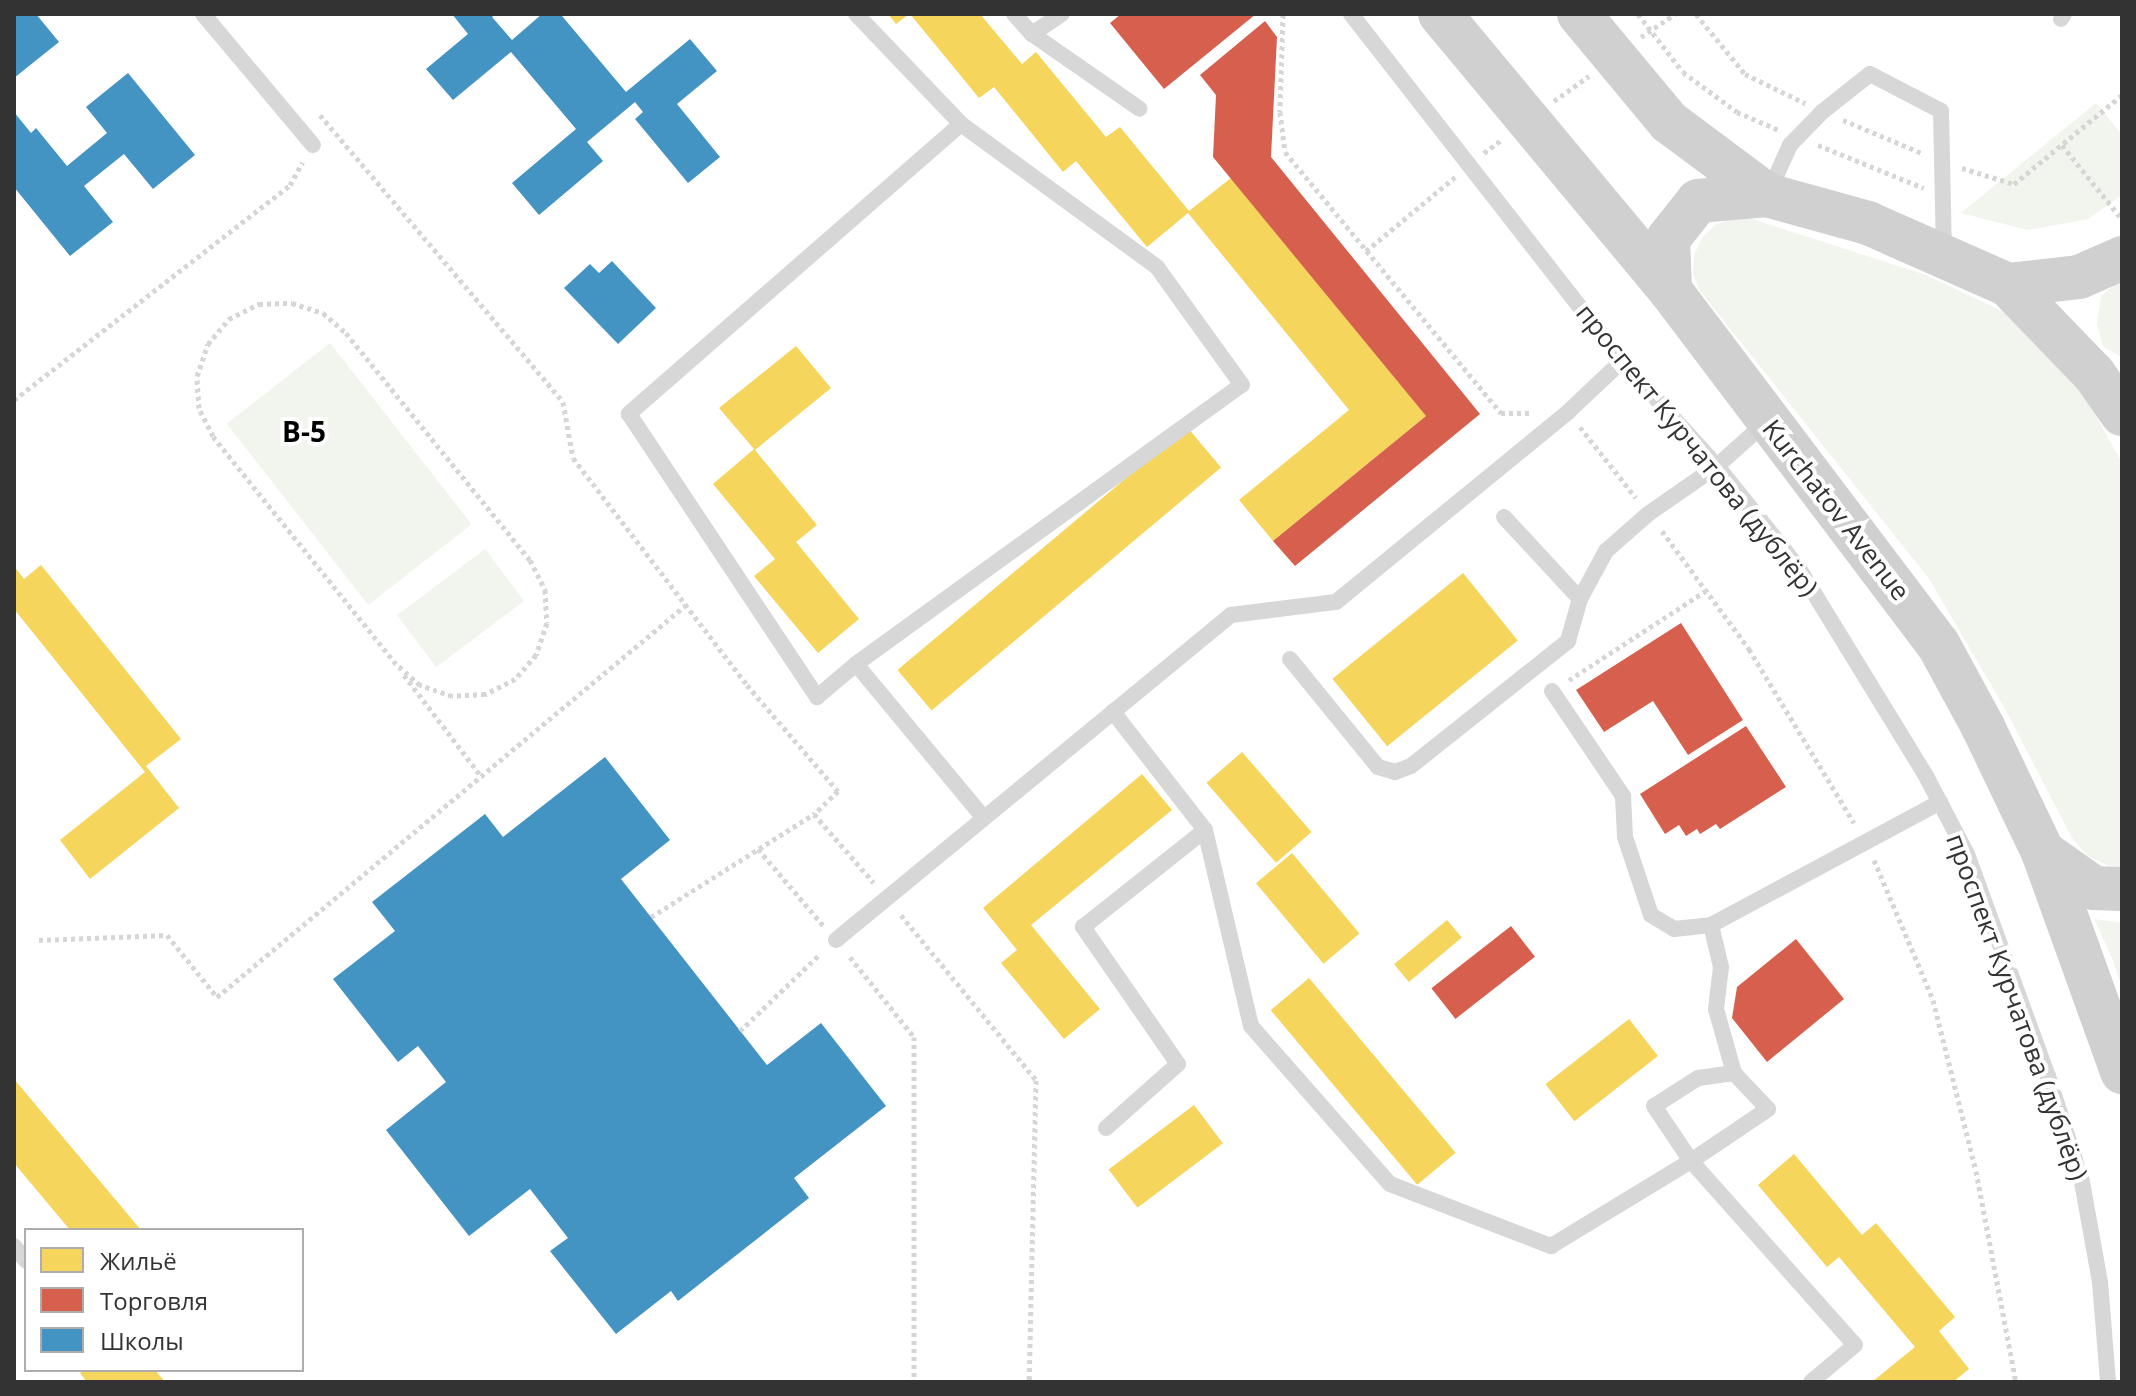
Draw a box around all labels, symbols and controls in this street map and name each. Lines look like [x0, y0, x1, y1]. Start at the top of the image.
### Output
street label: проспект Курчатова (дублёр) [1570, 298, 1824, 602]
district label: В-5 [282, 414, 326, 448]
street label: Kurchatov Avenue [1756, 414, 1916, 606]
street label: проспект Курчатова (дублёр) [1940, 829, 2094, 1185]
legend [24, 1228, 304, 1372]
text: Жильё [100, 1244, 177, 1277]
text: Торговля [100, 1284, 208, 1317]
text: Школы [100, 1324, 184, 1357]

